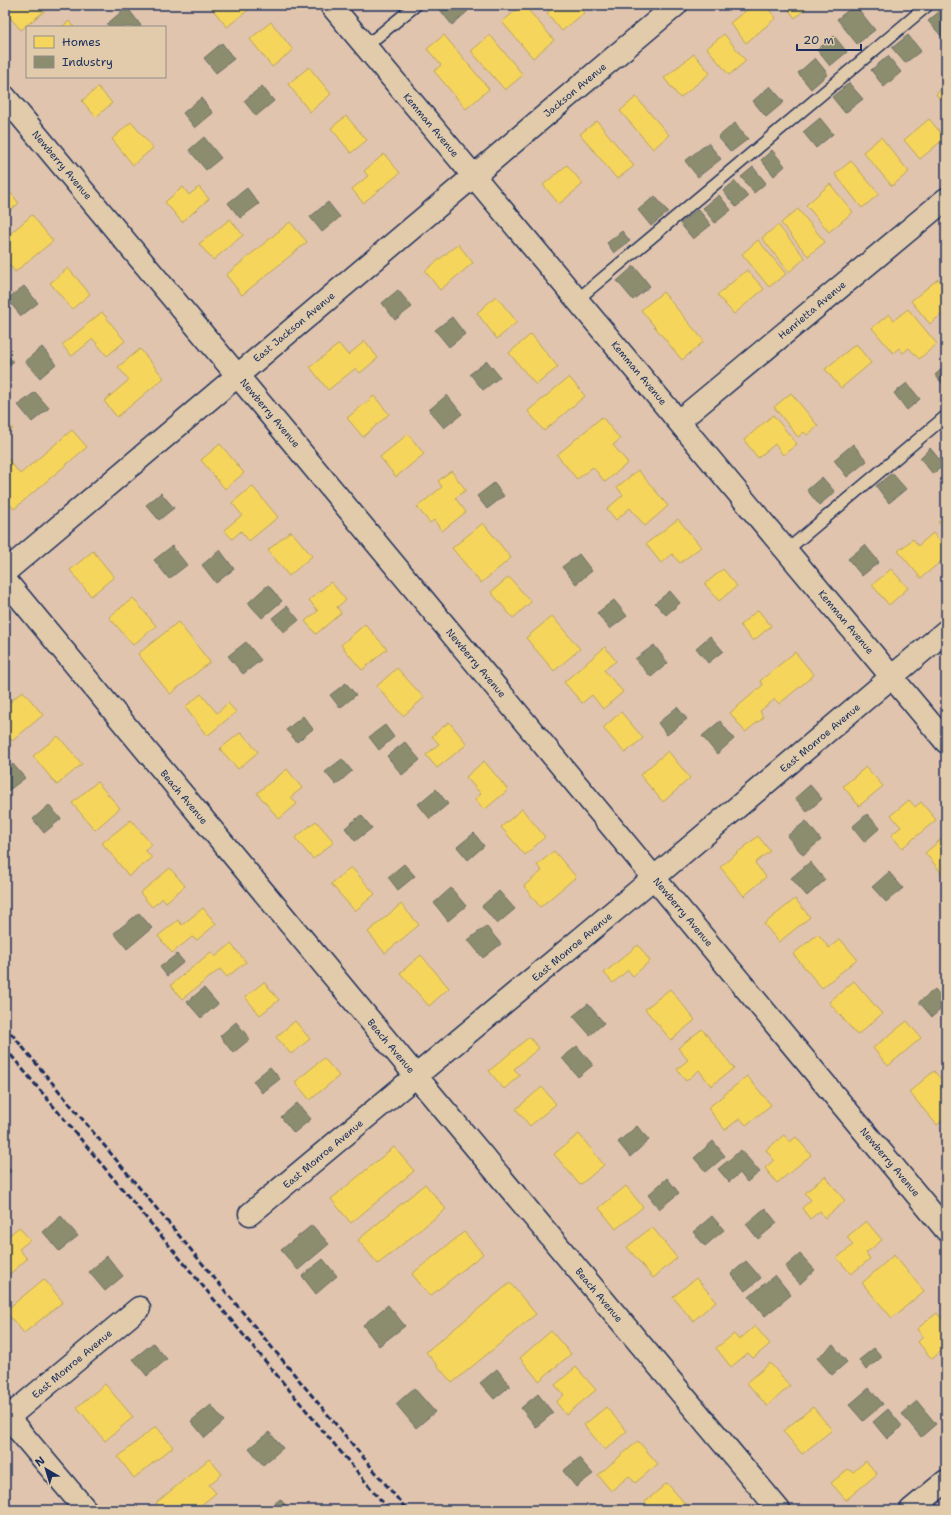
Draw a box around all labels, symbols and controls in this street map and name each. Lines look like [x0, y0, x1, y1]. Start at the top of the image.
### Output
legend [26, 26, 166, 78]
scale bar [797, 26, 861, 52]
text: 20 m [803, 32, 834, 48]
text: Homes [62, 34, 101, 50]
text: Industry [62, 54, 113, 70]
street label: Jackson Avenue [541, 60, 609, 120]
street label: Kemman Avenue [400, 90, 462, 160]
street label: Newberry Avenue [29, 128, 95, 203]
street label: Henrietta Avenue [775, 278, 849, 342]
street label: East Jackson Avenue [250, 289, 338, 365]
street label: Kemman Avenue [608, 338, 670, 408]
street label: Newberry Avenue [237, 376, 303, 451]
street label: Kemman Avenue [815, 587, 877, 657]
street label: Newberry Avenue [443, 626, 509, 701]
street label: East Monroe Avenue [777, 700, 863, 775]
street label: Beach Avenue [157, 767, 211, 827]
street label: Newberry Avenue [650, 875, 716, 950]
street label: East Monroe Avenue [529, 909, 615, 984]
street label: Beach Avenue [364, 1016, 418, 1076]
street label: East Monroe Avenue [280, 1116, 366, 1191]
street label: Newberry Avenue [857, 1125, 923, 1200]
street label: Beach Avenue [572, 1265, 626, 1325]
street label: East Monroe Avenue [29, 1326, 115, 1401]
north arrow [26, 1449, 66, 1489]
text: N [32, 1453, 48, 1470]

